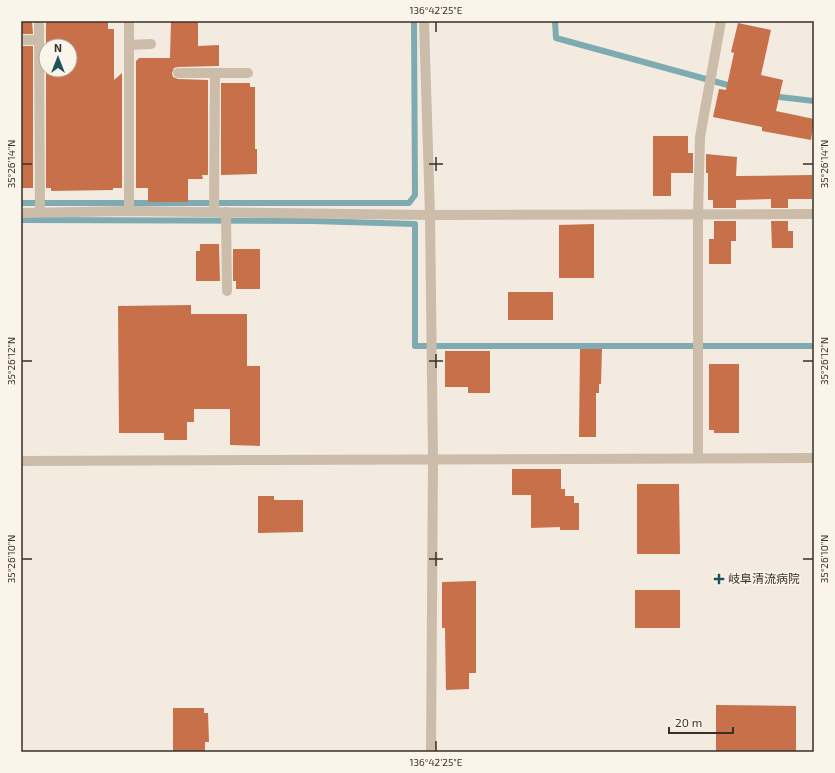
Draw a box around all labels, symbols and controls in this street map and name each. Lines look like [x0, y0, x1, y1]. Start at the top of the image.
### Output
text: 136°42'25"E [410, 4, 463, 16]
north arrow [38, 38, 78, 78]
text: N [54, 41, 62, 54]
text: 35°26'14"N [5, 140, 17, 188]
text: 35°26'14"N [818, 140, 830, 188]
text: 35°26'12"N [5, 337, 17, 385]
text: 35°26'12"N [818, 337, 830, 385]
text: 35°26'10"N [5, 535, 17, 583]
text: 35°26'10"N [818, 535, 830, 583]
place label: 岐阜清流病院 [728, 571, 800, 585]
marker: 岐阜清流病院 [713, 573, 725, 585]
scale bar [669, 709, 733, 735]
text: 20 m [675, 715, 702, 729]
text: 136°42'25"E [410, 756, 463, 768]

